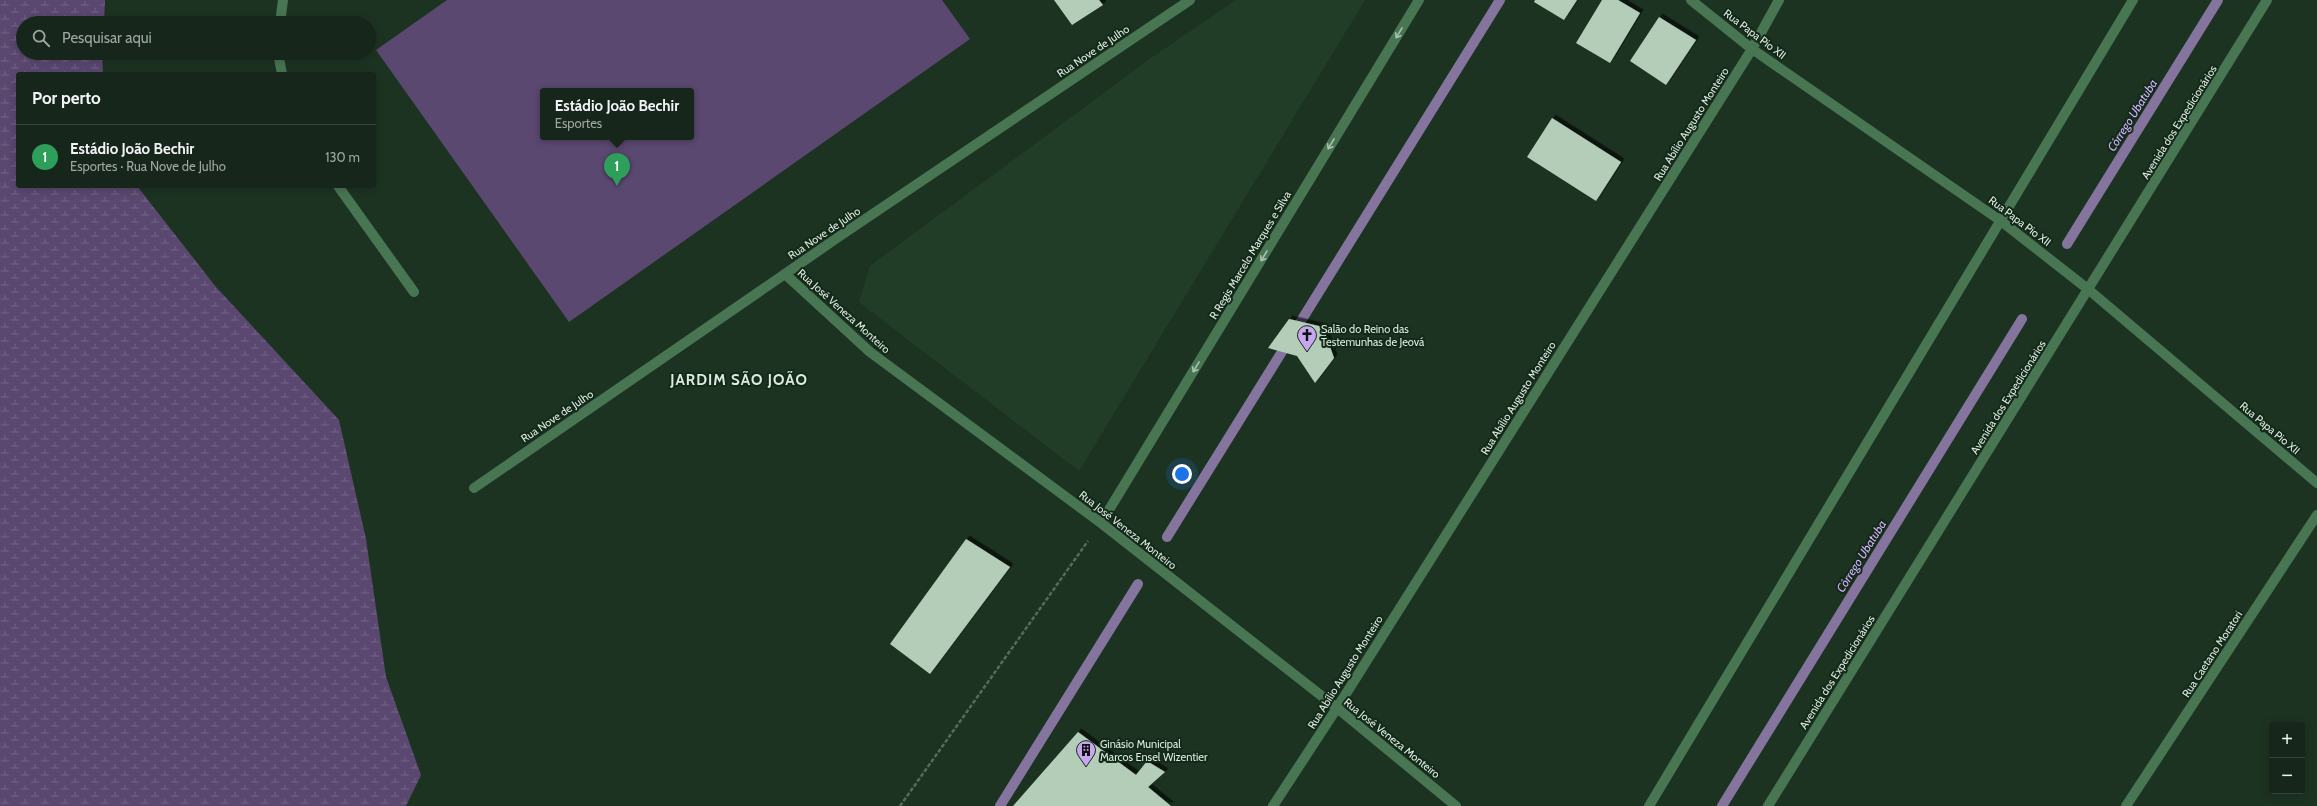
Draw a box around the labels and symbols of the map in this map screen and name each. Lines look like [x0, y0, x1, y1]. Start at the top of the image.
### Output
street label: Rua Papa Pio XII [1721, 6, 1789, 62]
street label: Rua Nove de Julho [1054, 22, 1132, 80]
one-way arrow [1395, 27, 1403, 38]
street label: Avenida dos Expedicionários [2138, 62, 2220, 182]
street label: Rua Abílio Augusto Monteiro [1650, 65, 1732, 183]
water label: Córrego Ubatuba [2104, 76, 2160, 154]
one-way arrow [1327, 138, 1335, 150]
pin: 1 [604, 153, 630, 186]
street label: R Regis Marcelo Marques e Silva [1206, 188, 1294, 322]
street label: Rua Papa Pio XII [1986, 193, 2054, 249]
street label: Rua Nove de Julho [785, 204, 863, 262]
one-way arrow [1260, 250, 1268, 261]
street label: Rua José Veneza Monteiro [795, 266, 893, 356]
place label: Salão do Reino das Testemunhas de Jeová [1321, 322, 1425, 349]
church icon: Salão do Reino das Testemunhas de Jeová [1296, 324, 1318, 352]
street label: Avenida dos Expedicionários [1967, 337, 2049, 457]
street label: Rua Abílio Augusto Monteiro [1477, 339, 1559, 457]
one-way arrow [1192, 361, 1200, 373]
district label: JARDIM SÃO JOÃO [669, 371, 808, 389]
street label: Rua Nove de Julho [518, 387, 596, 445]
street label: Rua Papa Pio XII [2237, 399, 2303, 457]
your location [1172, 464, 1192, 484]
street label: Rua José Veneza Monteiro [1077, 488, 1179, 572]
water label: Córrego Ubatuba [1833, 517, 1889, 595]
street label: Rua Caetano Moratori [2179, 608, 2245, 700]
street label: Avenida dos Expedicionários [1796, 612, 1878, 732]
street label: Rua Abílio Augusto Monteiro [1304, 613, 1386, 731]
street label: Rua José Veneza Monteiro [1341, 695, 1443, 781]
place label: Ginásio Municipal Marcos Ensel Wizentier [1100, 737, 1208, 764]
building icon: Ginásio Municipal Marcos Ensel Wizentier [1075, 739, 1097, 767]

